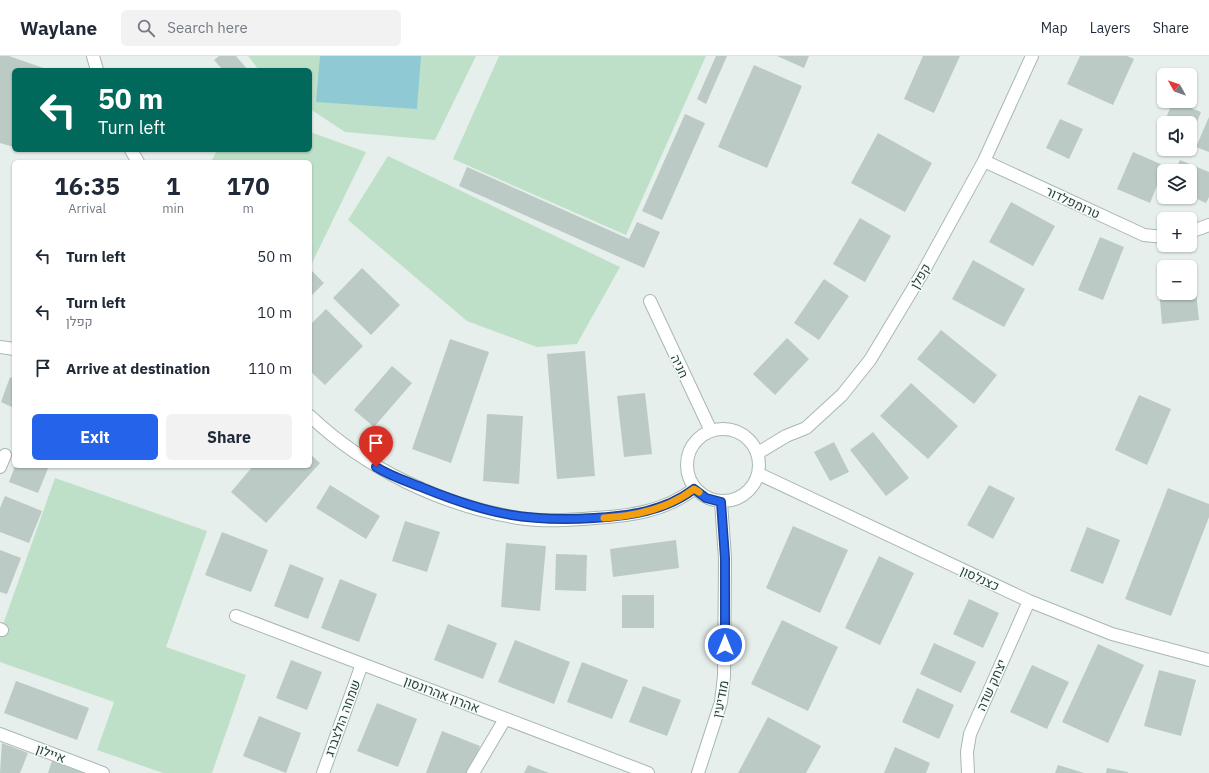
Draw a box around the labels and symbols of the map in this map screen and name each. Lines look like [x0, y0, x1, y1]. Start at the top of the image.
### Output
north arrow [1157, 68, 1197, 108]
street label: טרומפלדור [1043, 182, 1103, 222]
street label: קפלן [906, 260, 934, 292]
street label: חניה [667, 352, 692, 381]
pin [359, 426, 393, 467]
street label: כצנלסון [957, 562, 1002, 595]
position arrow [704, 624, 746, 666]
street label: יצחק שדה [973, 657, 1010, 714]
street label: אהרון אהרונסון [402, 672, 482, 717]
street label: שמחה הולצברג [321, 677, 364, 759]
street label: מודיעין [709, 679, 732, 719]
street label: איילון [34, 740, 68, 767]

